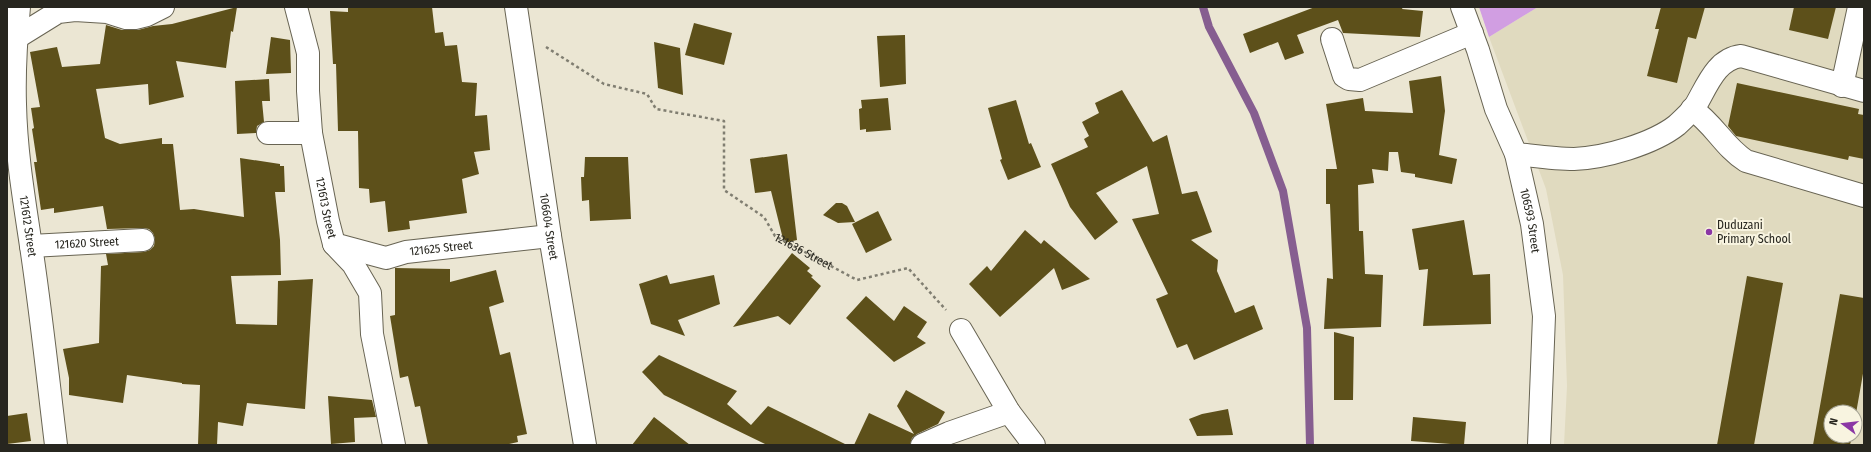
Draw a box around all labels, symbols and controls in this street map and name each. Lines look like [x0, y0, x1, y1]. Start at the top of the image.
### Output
street label: 121613 Street [313, 176, 339, 240]
street label: 106593 Street [1517, 187, 1543, 254]
street label: 106604 Street [537, 192, 561, 261]
street label: 121612 Street [17, 194, 40, 258]
place label: Duduzani Primary School [1717, 218, 1791, 246]
marker: Duduzani Primary School [1704, 227, 1714, 237]
street label: 121636 Street [772, 230, 835, 273]
street label: 121620 Street [54, 234, 119, 252]
street label: 121625 Street [409, 238, 473, 259]
north arrow [1823, 404, 1863, 444]
text: N [1827, 417, 1841, 426]

